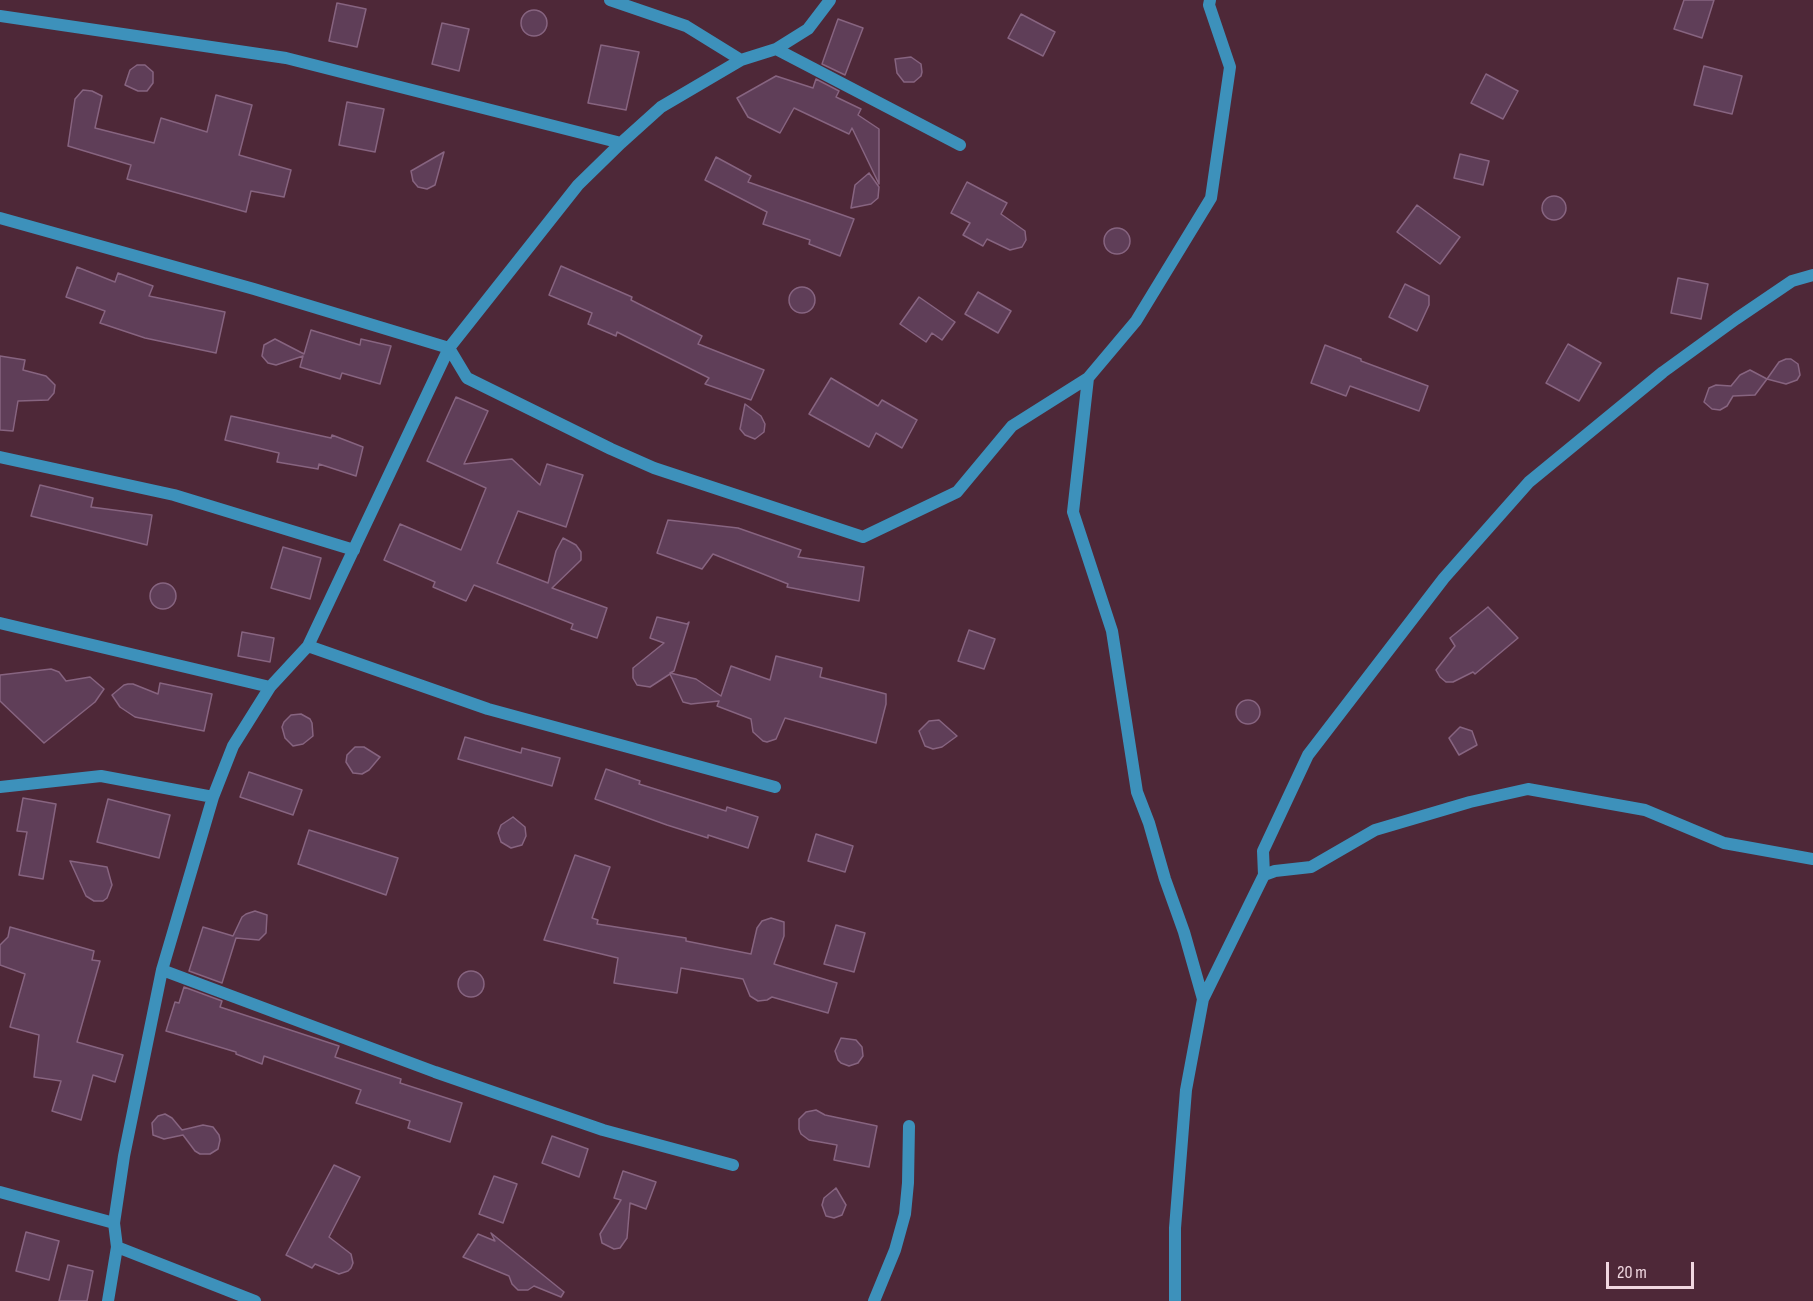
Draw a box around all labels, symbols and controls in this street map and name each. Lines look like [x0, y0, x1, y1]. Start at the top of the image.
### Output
scale bar [1609, 1250, 1698, 1288]
text: 20 m [1617, 1262, 1647, 1283]

